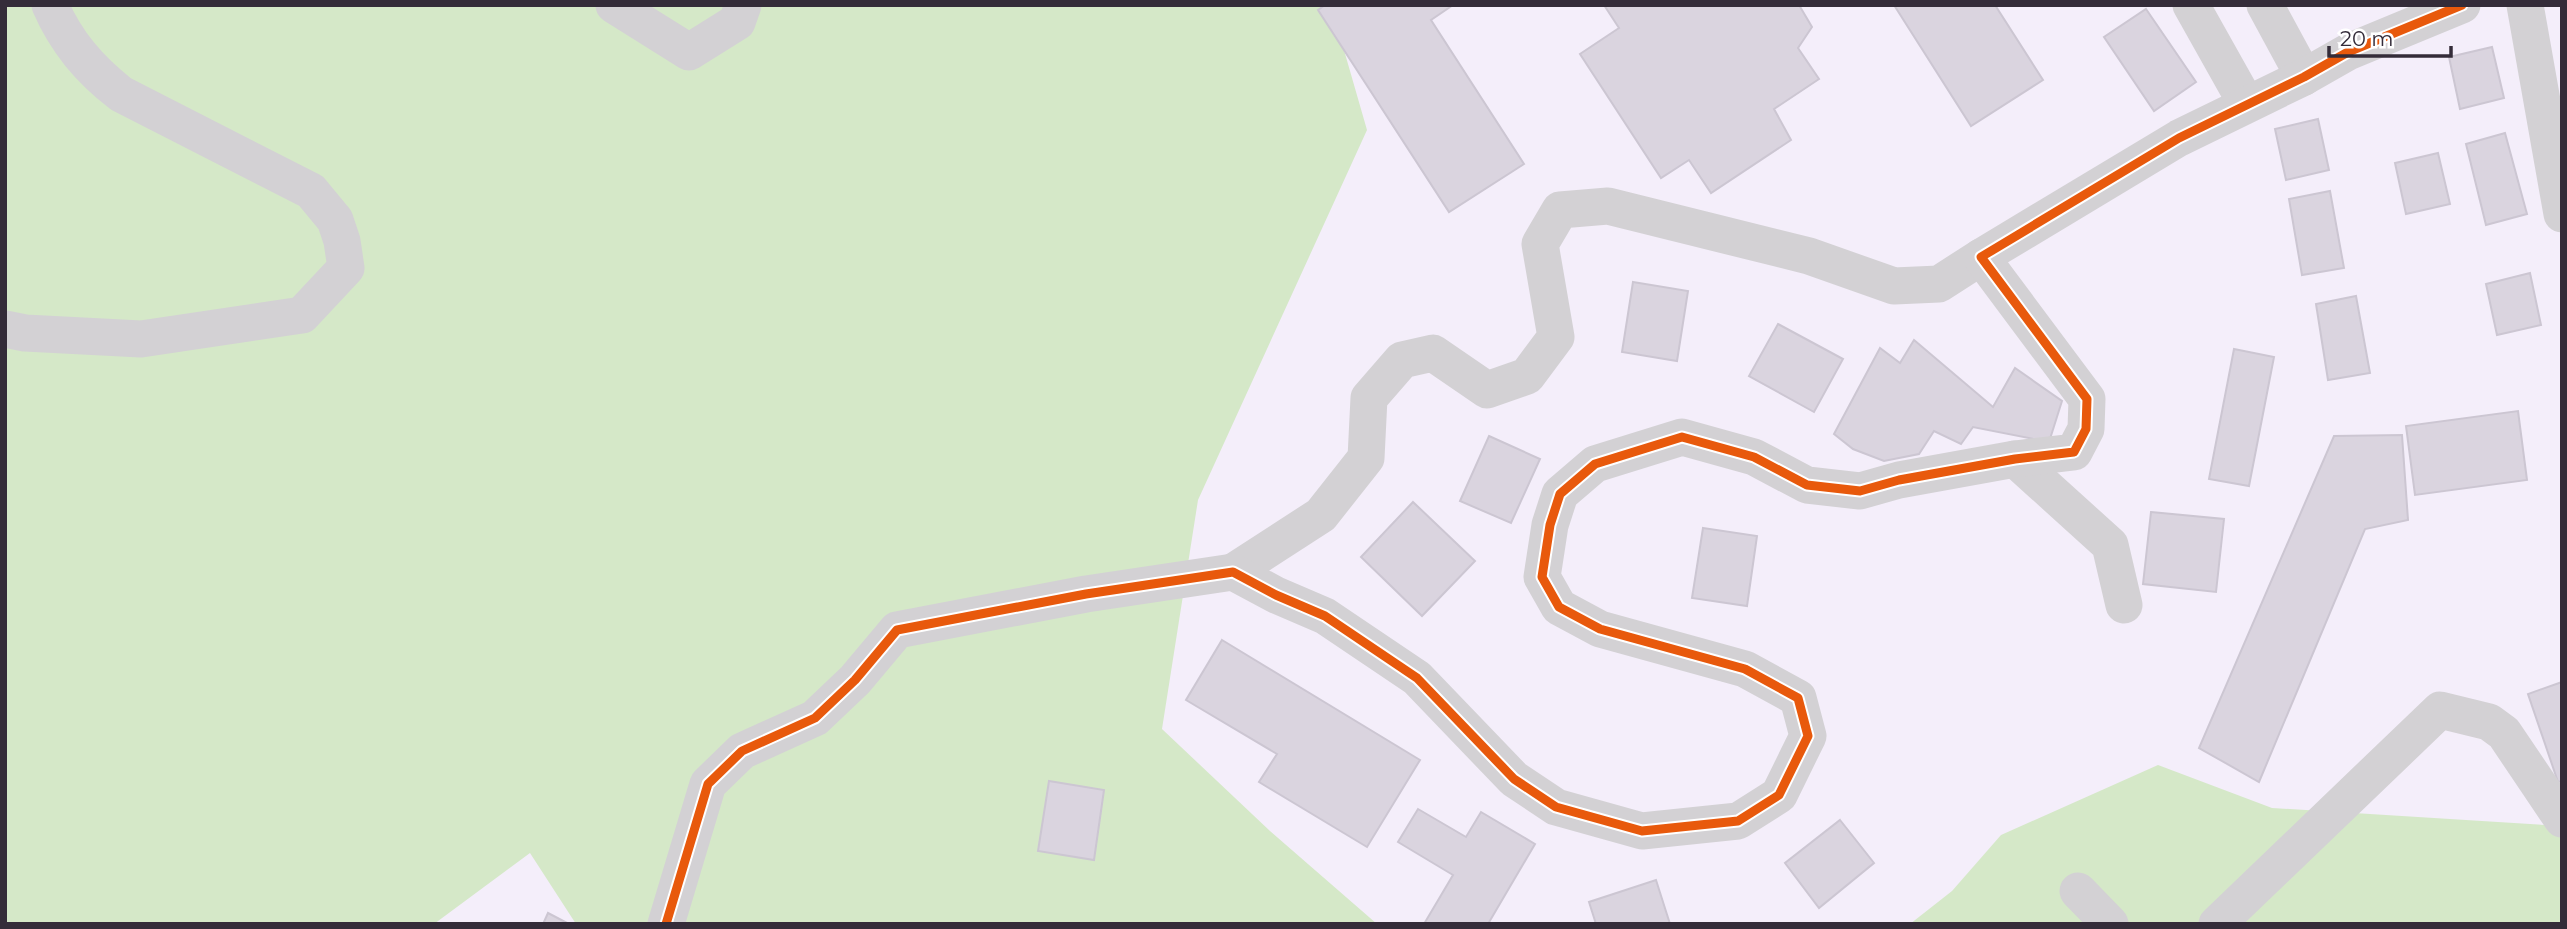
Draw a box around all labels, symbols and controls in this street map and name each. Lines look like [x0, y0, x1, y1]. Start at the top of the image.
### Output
scale bar [2329, 14, 2452, 58]
text: 20 m [2340, 26, 2394, 51]

